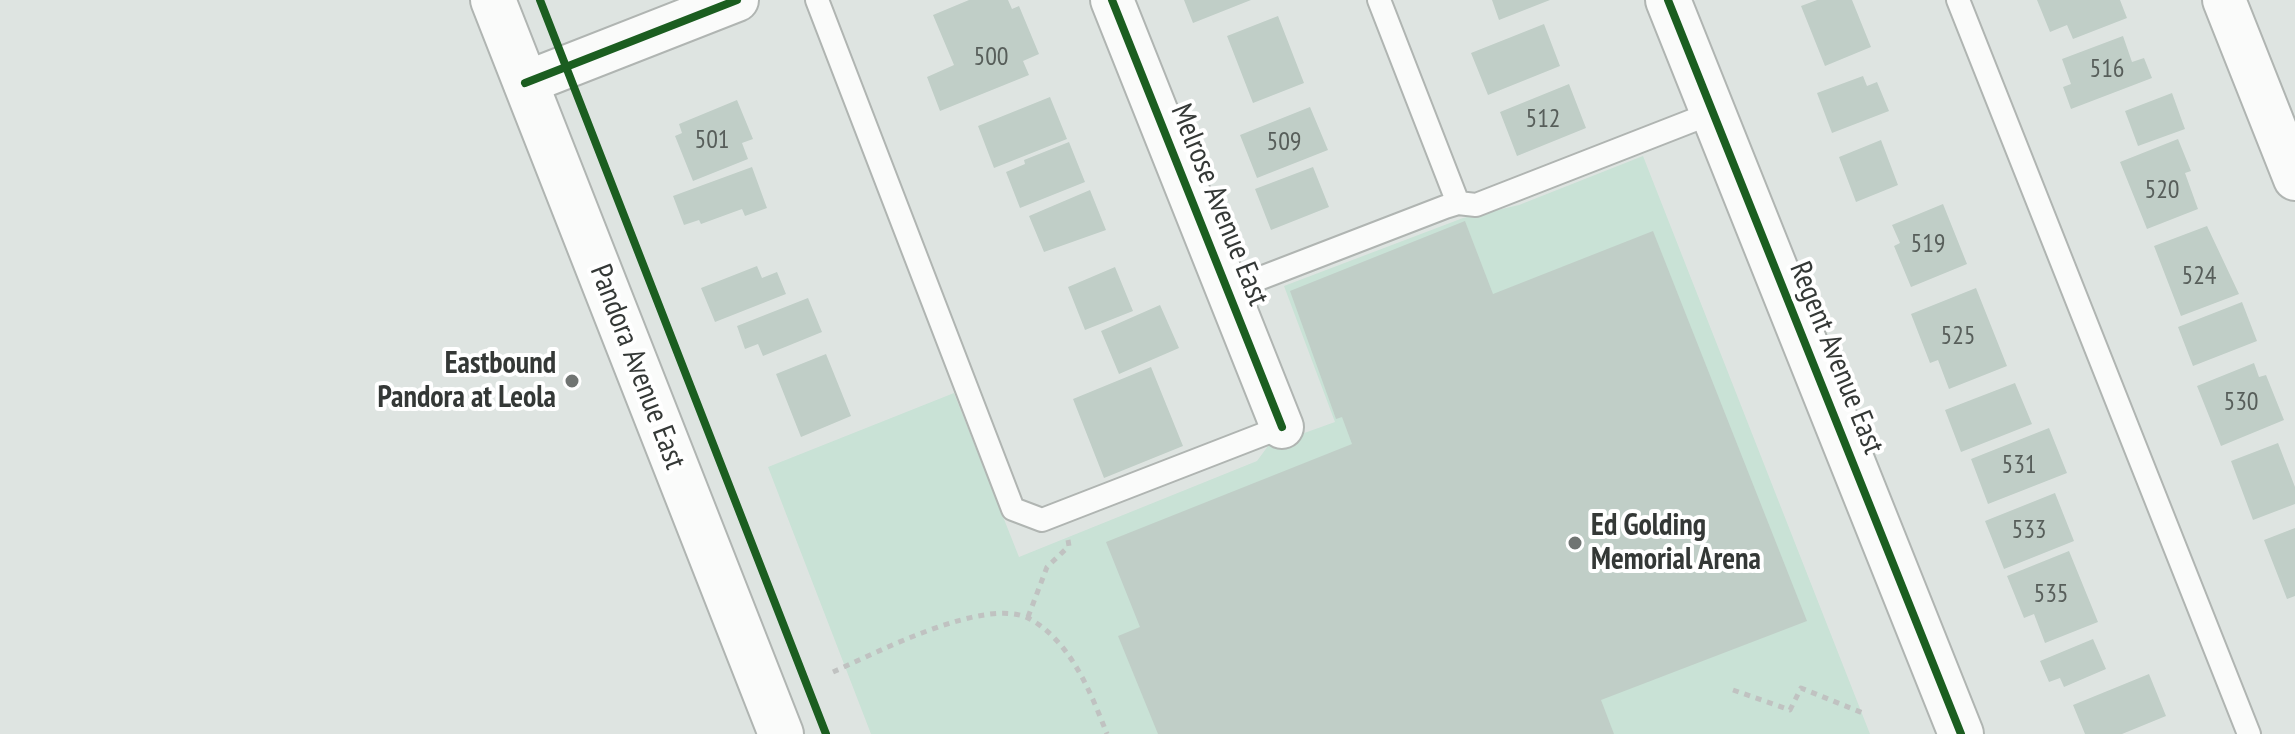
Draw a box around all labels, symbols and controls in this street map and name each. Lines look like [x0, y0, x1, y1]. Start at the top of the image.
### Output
house number: 500 [973, 42, 1009, 74]
house number: 516 [2089, 54, 2125, 86]
street label: Melrose Avenue East [1162, 99, 1276, 311]
house number: 512 [1525, 104, 1561, 136]
house number: 501 [694, 125, 730, 157]
house number: 509 [1266, 127, 1302, 159]
house number: 520 [2144, 175, 2180, 207]
house number: 519 [1910, 229, 1946, 261]
street label: Regent Avenue East [1781, 257, 1891, 459]
street label: Pandora Avenue East [582, 260, 692, 474]
house number: 524 [2181, 261, 2217, 293]
house number: 525 [1940, 321, 1976, 353]
place label: Eastbound Pandora at Leola [377, 346, 556, 416]
marker: Eastbound Pandora at Leola [563, 372, 581, 390]
house number: 530 [2223, 387, 2259, 419]
house number: 531 [2001, 450, 2037, 482]
place label: Ed Golding Memorial Arena [1591, 508, 1761, 578]
house number: 533 [2011, 515, 2047, 547]
marker: Ed Golding Memorial Arena [1566, 534, 1584, 552]
house number: 535 [2033, 579, 2069, 611]

